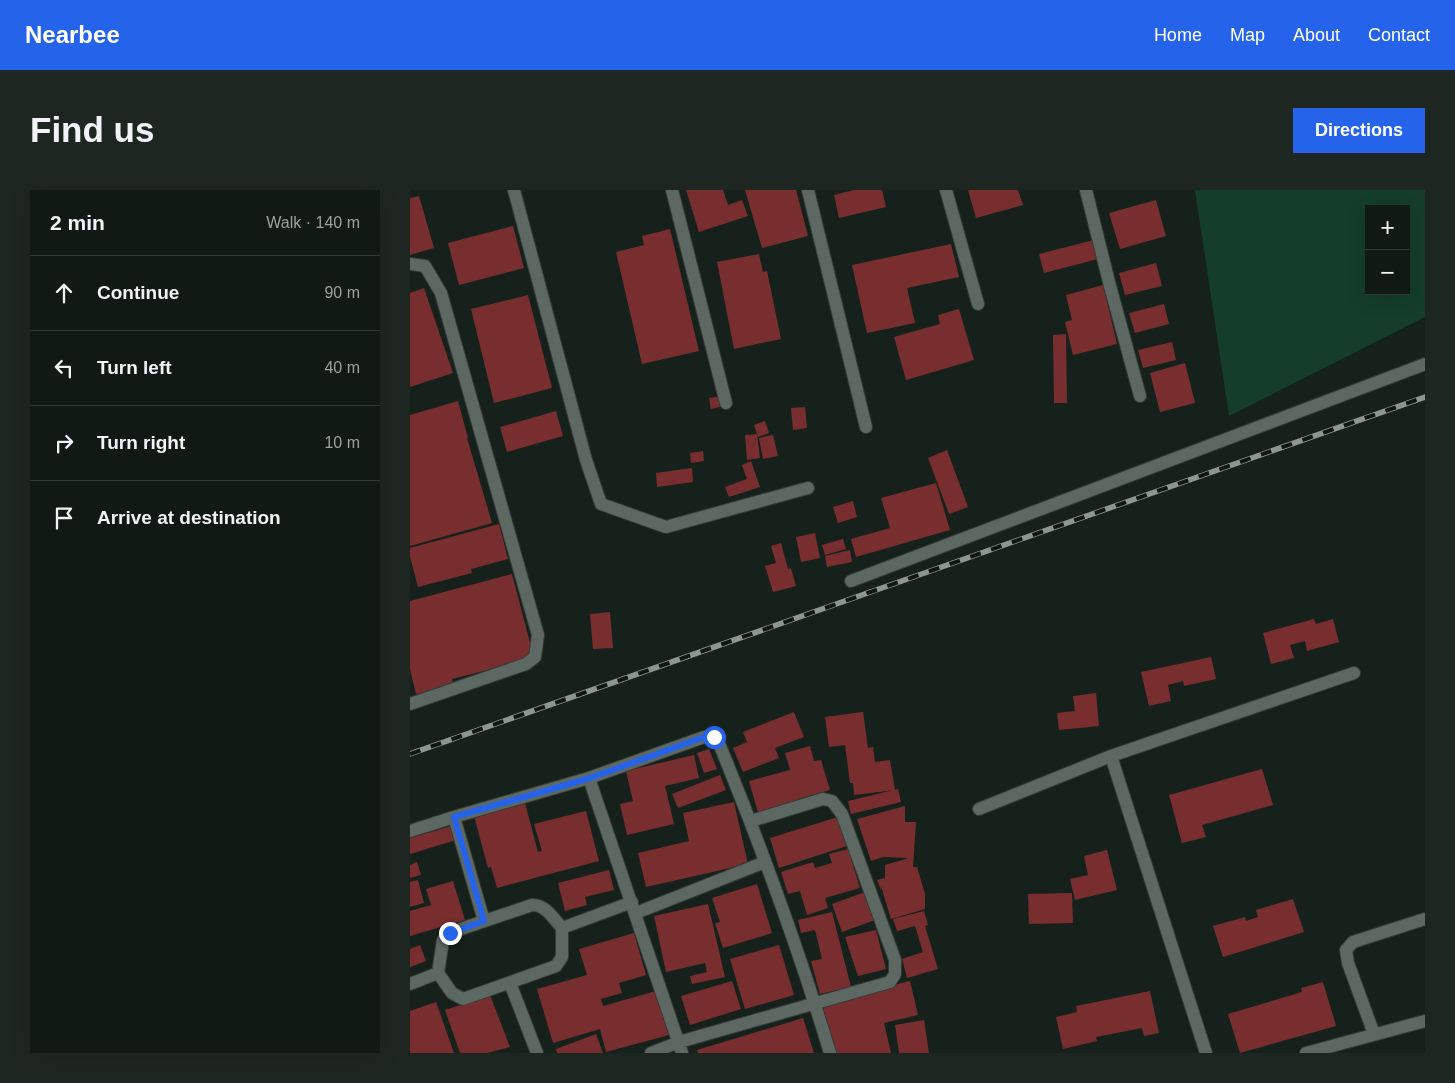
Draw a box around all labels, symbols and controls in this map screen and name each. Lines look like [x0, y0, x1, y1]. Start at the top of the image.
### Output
text: Nearbee [25, 21, 120, 48]
text: Home [1154, 25, 1202, 45]
text: Map [1230, 25, 1265, 45]
text: About [1293, 25, 1340, 45]
text: Contact [1368, 25, 1430, 45]
button: Directions [1293, 108, 1425, 153]
text: Find us [30, 110, 154, 149]
map controls [1365, 205, 1410, 295]
button: + [1365, 205, 1410, 250]
text: 2 min [50, 211, 105, 234]
text: Walk · 140 m [266, 214, 360, 231]
button: − [1365, 250, 1410, 295]
icon: ahead [50, 279, 78, 307]
text: Continue [97, 282, 179, 303]
text: 90 m [324, 284, 360, 301]
icon: left [50, 354, 78, 382]
text: Turn left [97, 357, 172, 378]
text: 40 m [324, 359, 360, 376]
icon: right [50, 429, 78, 457]
text: Turn right [97, 432, 185, 453]
text: 10 m [324, 434, 360, 451]
icon: arrive [50, 504, 78, 532]
text: Arrive at destination [97, 507, 281, 528]
route start [703, 726, 726, 749]
route end [439, 922, 462, 945]

